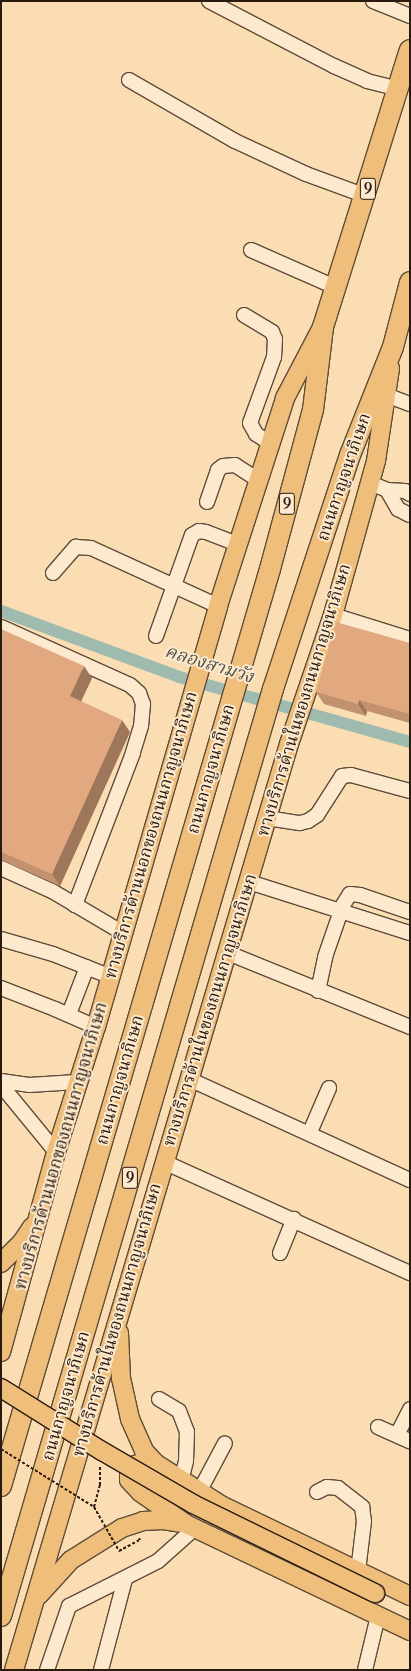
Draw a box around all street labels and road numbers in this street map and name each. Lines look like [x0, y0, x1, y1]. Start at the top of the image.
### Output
road number: 9 [359, 175, 377, 203]
street label: ถนนกาญจนาภิเษก [313, 410, 375, 544]
road number: 9 [278, 490, 296, 518]
street label: ทางบริการด้านในของถนนกาญจนาภิเษก [253, 561, 355, 839]
street label: ทางบริการด้านนอกของถนนกาญจนาภิเษก [100, 689, 202, 981]
street label: ถนนกาญจนาภิเษก [183, 702, 239, 836]
street label: ทางบริการด้านในของถนนกาญจนาภิเษก [159, 871, 261, 1149]
street label: ทางบริการด้านนอกของถนนกาญจนาภิเษก [10, 1000, 112, 1292]
street label: ถนนกาญจนาภิเษก [92, 1013, 148, 1147]
road number: 9 [121, 1164, 139, 1192]
street label: ทางบริการด้านในของถนนกาญจนาภิเษก [68, 1181, 166, 1459]
street label: ถนนกาญจนาภิเษก [38, 1329, 94, 1463]

